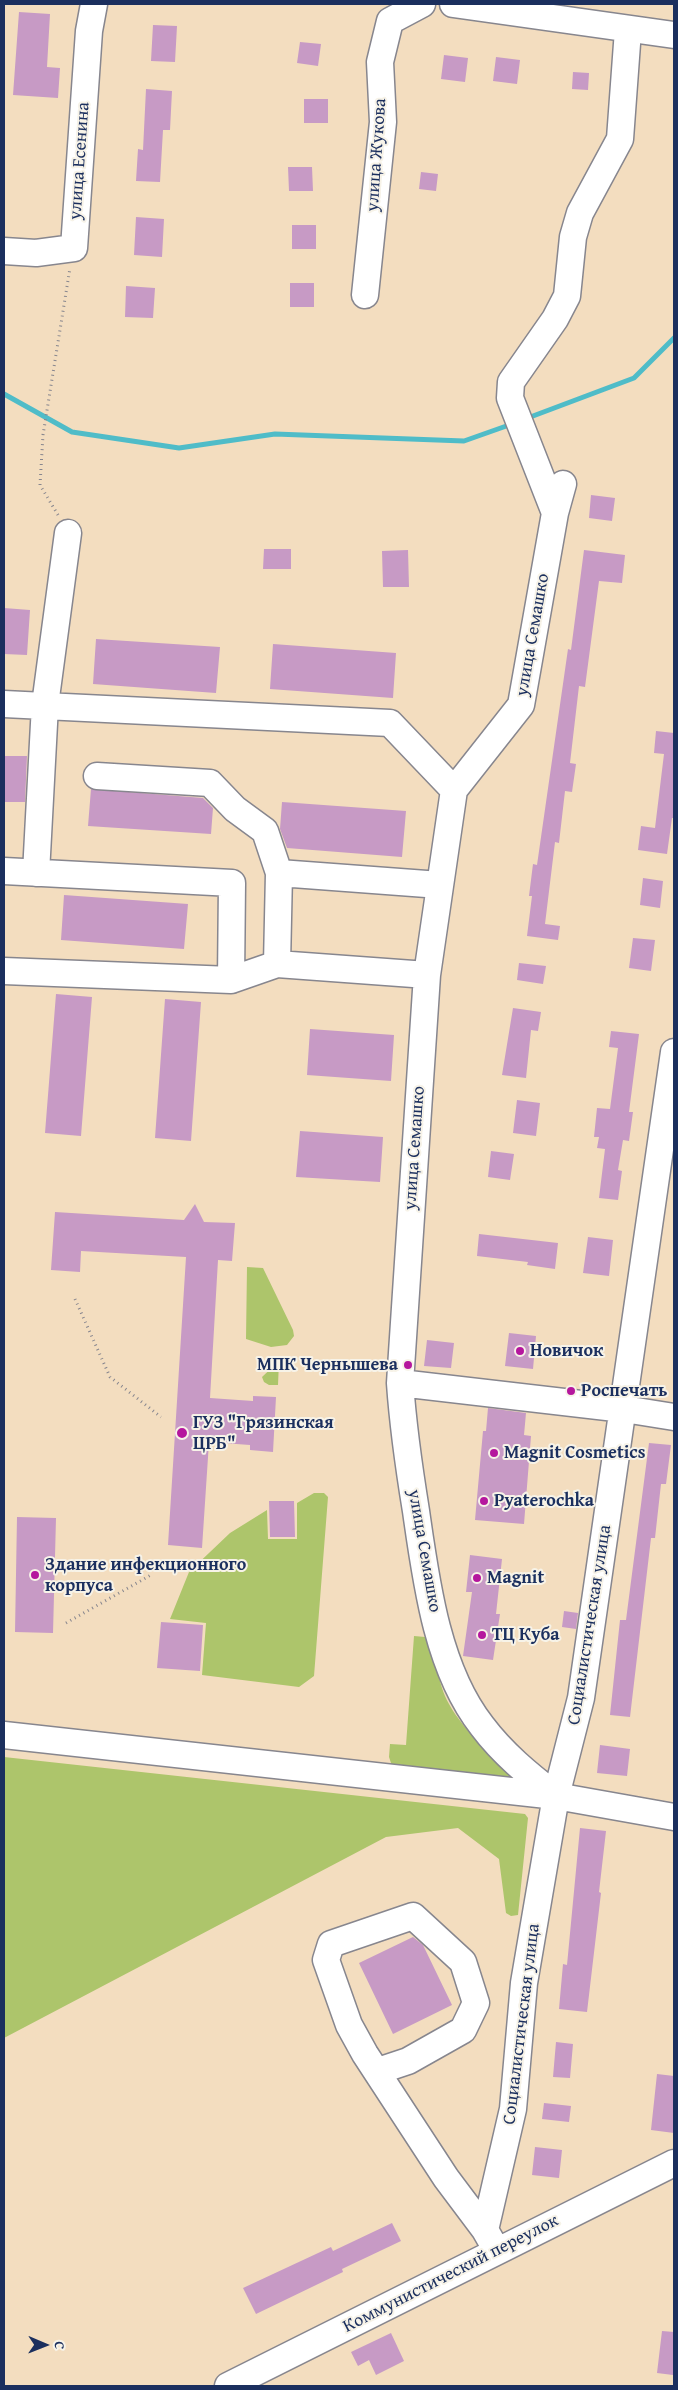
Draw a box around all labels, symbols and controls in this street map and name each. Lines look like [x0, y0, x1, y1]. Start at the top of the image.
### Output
street label: улица Жукова [362, 98, 392, 212]
street label: улица Есенина [65, 101, 95, 221]
street label: улица Семашко [512, 572, 554, 698]
street label: улица Семашко [400, 1085, 430, 1211]
place label: Новичок [530, 1340, 603, 1362]
marker: Новичок [514, 1345, 526, 1357]
place label: МПК Чернышева [257, 1354, 398, 1376]
marker: МПК Чернышева [402, 1359, 414, 1371]
place label: Роспечать [581, 1380, 668, 1402]
marker: Роспечать [565, 1385, 577, 1397]
place label: ГУЗ "Грязинская ЦРБ" [193, 1412, 334, 1455]
marker: ГУЗ "Грязинская ЦРБ" [175, 1426, 189, 1440]
place label: Magnit Cosmetics [504, 1442, 645, 1464]
marker: Magnit Cosmetics [488, 1447, 500, 1459]
street label: улица Семашко [403, 1488, 445, 1614]
place label: Pyaterochka [494, 1490, 594, 1512]
marker: Pyaterochka [478, 1495, 490, 1507]
street label: Социалистическая улица [564, 1523, 616, 1727]
place label: Здание инфекционного корпуса [45, 1554, 246, 1596]
place label: Magnit [487, 1567, 544, 1589]
marker: Здание инфекционного корпуса [29, 1569, 41, 1581]
marker: Magnit [471, 1572, 483, 1584]
place label: ТЦ Куба [492, 1624, 560, 1646]
marker: ТЦ Куба [476, 1629, 488, 1641]
street label: Социалистическая улица [499, 1922, 545, 2126]
street label: Коммунистический переулок [340, 2210, 562, 2338]
north arrow [20, 2320, 70, 2370]
text: С [50, 2341, 70, 2349]

